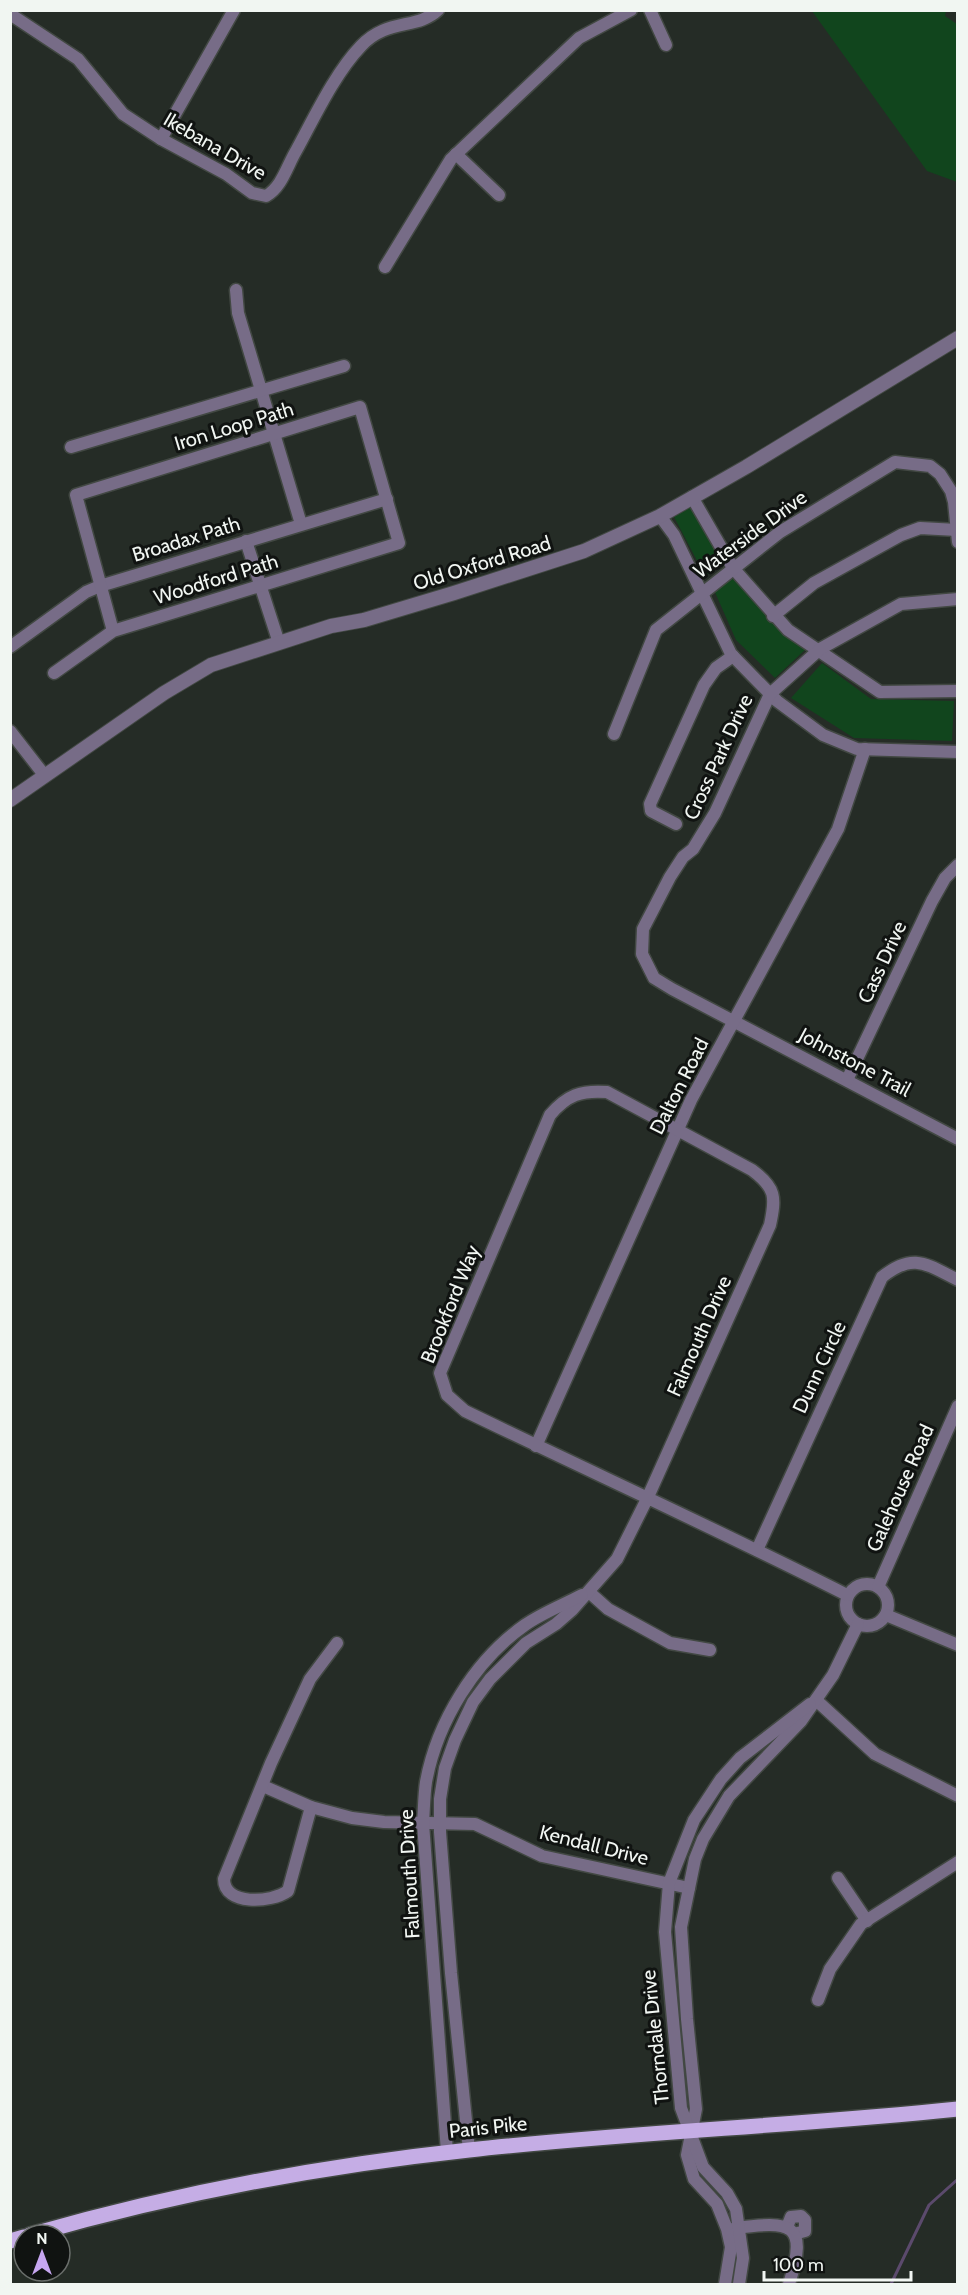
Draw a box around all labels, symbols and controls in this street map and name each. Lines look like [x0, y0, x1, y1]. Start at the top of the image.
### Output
street label: Ikebana Drive [159, 107, 271, 185]
street label: Iron Loop Path [172, 397, 296, 455]
street label: Waterside Drive [689, 485, 811, 583]
street label: Broadax Path [129, 511, 243, 567]
street label: Old Oxford Road [410, 531, 554, 595]
street label: Woodford Path [151, 549, 281, 609]
street label: Cross Park Drive [678, 690, 758, 824]
street label: Cass Drive [853, 917, 911, 1007]
street label: Johnstone Trail [794, 1022, 915, 1102]
street label: Dalton Road [644, 1034, 714, 1138]
street label: Brookford Way [415, 1241, 485, 1367]
street label: Falmouth Drive [662, 1272, 736, 1400]
street label: Dunn Circle [787, 1317, 851, 1417]
street label: Galehouse Road [861, 1421, 939, 1555]
street label: Falmouth Drive [394, 1809, 424, 1939]
street label: Kendall Drive [537, 1820, 651, 1870]
street label: Thorndale Drive [636, 1969, 674, 2105]
street label: Paris Pike [448, 2111, 528, 2143]
north arrow [12, 2223, 72, 2283]
text: N [36, 2229, 48, 2248]
scale bar [764, 2244, 911, 2282]
text: 100 m [773, 2254, 824, 2276]

